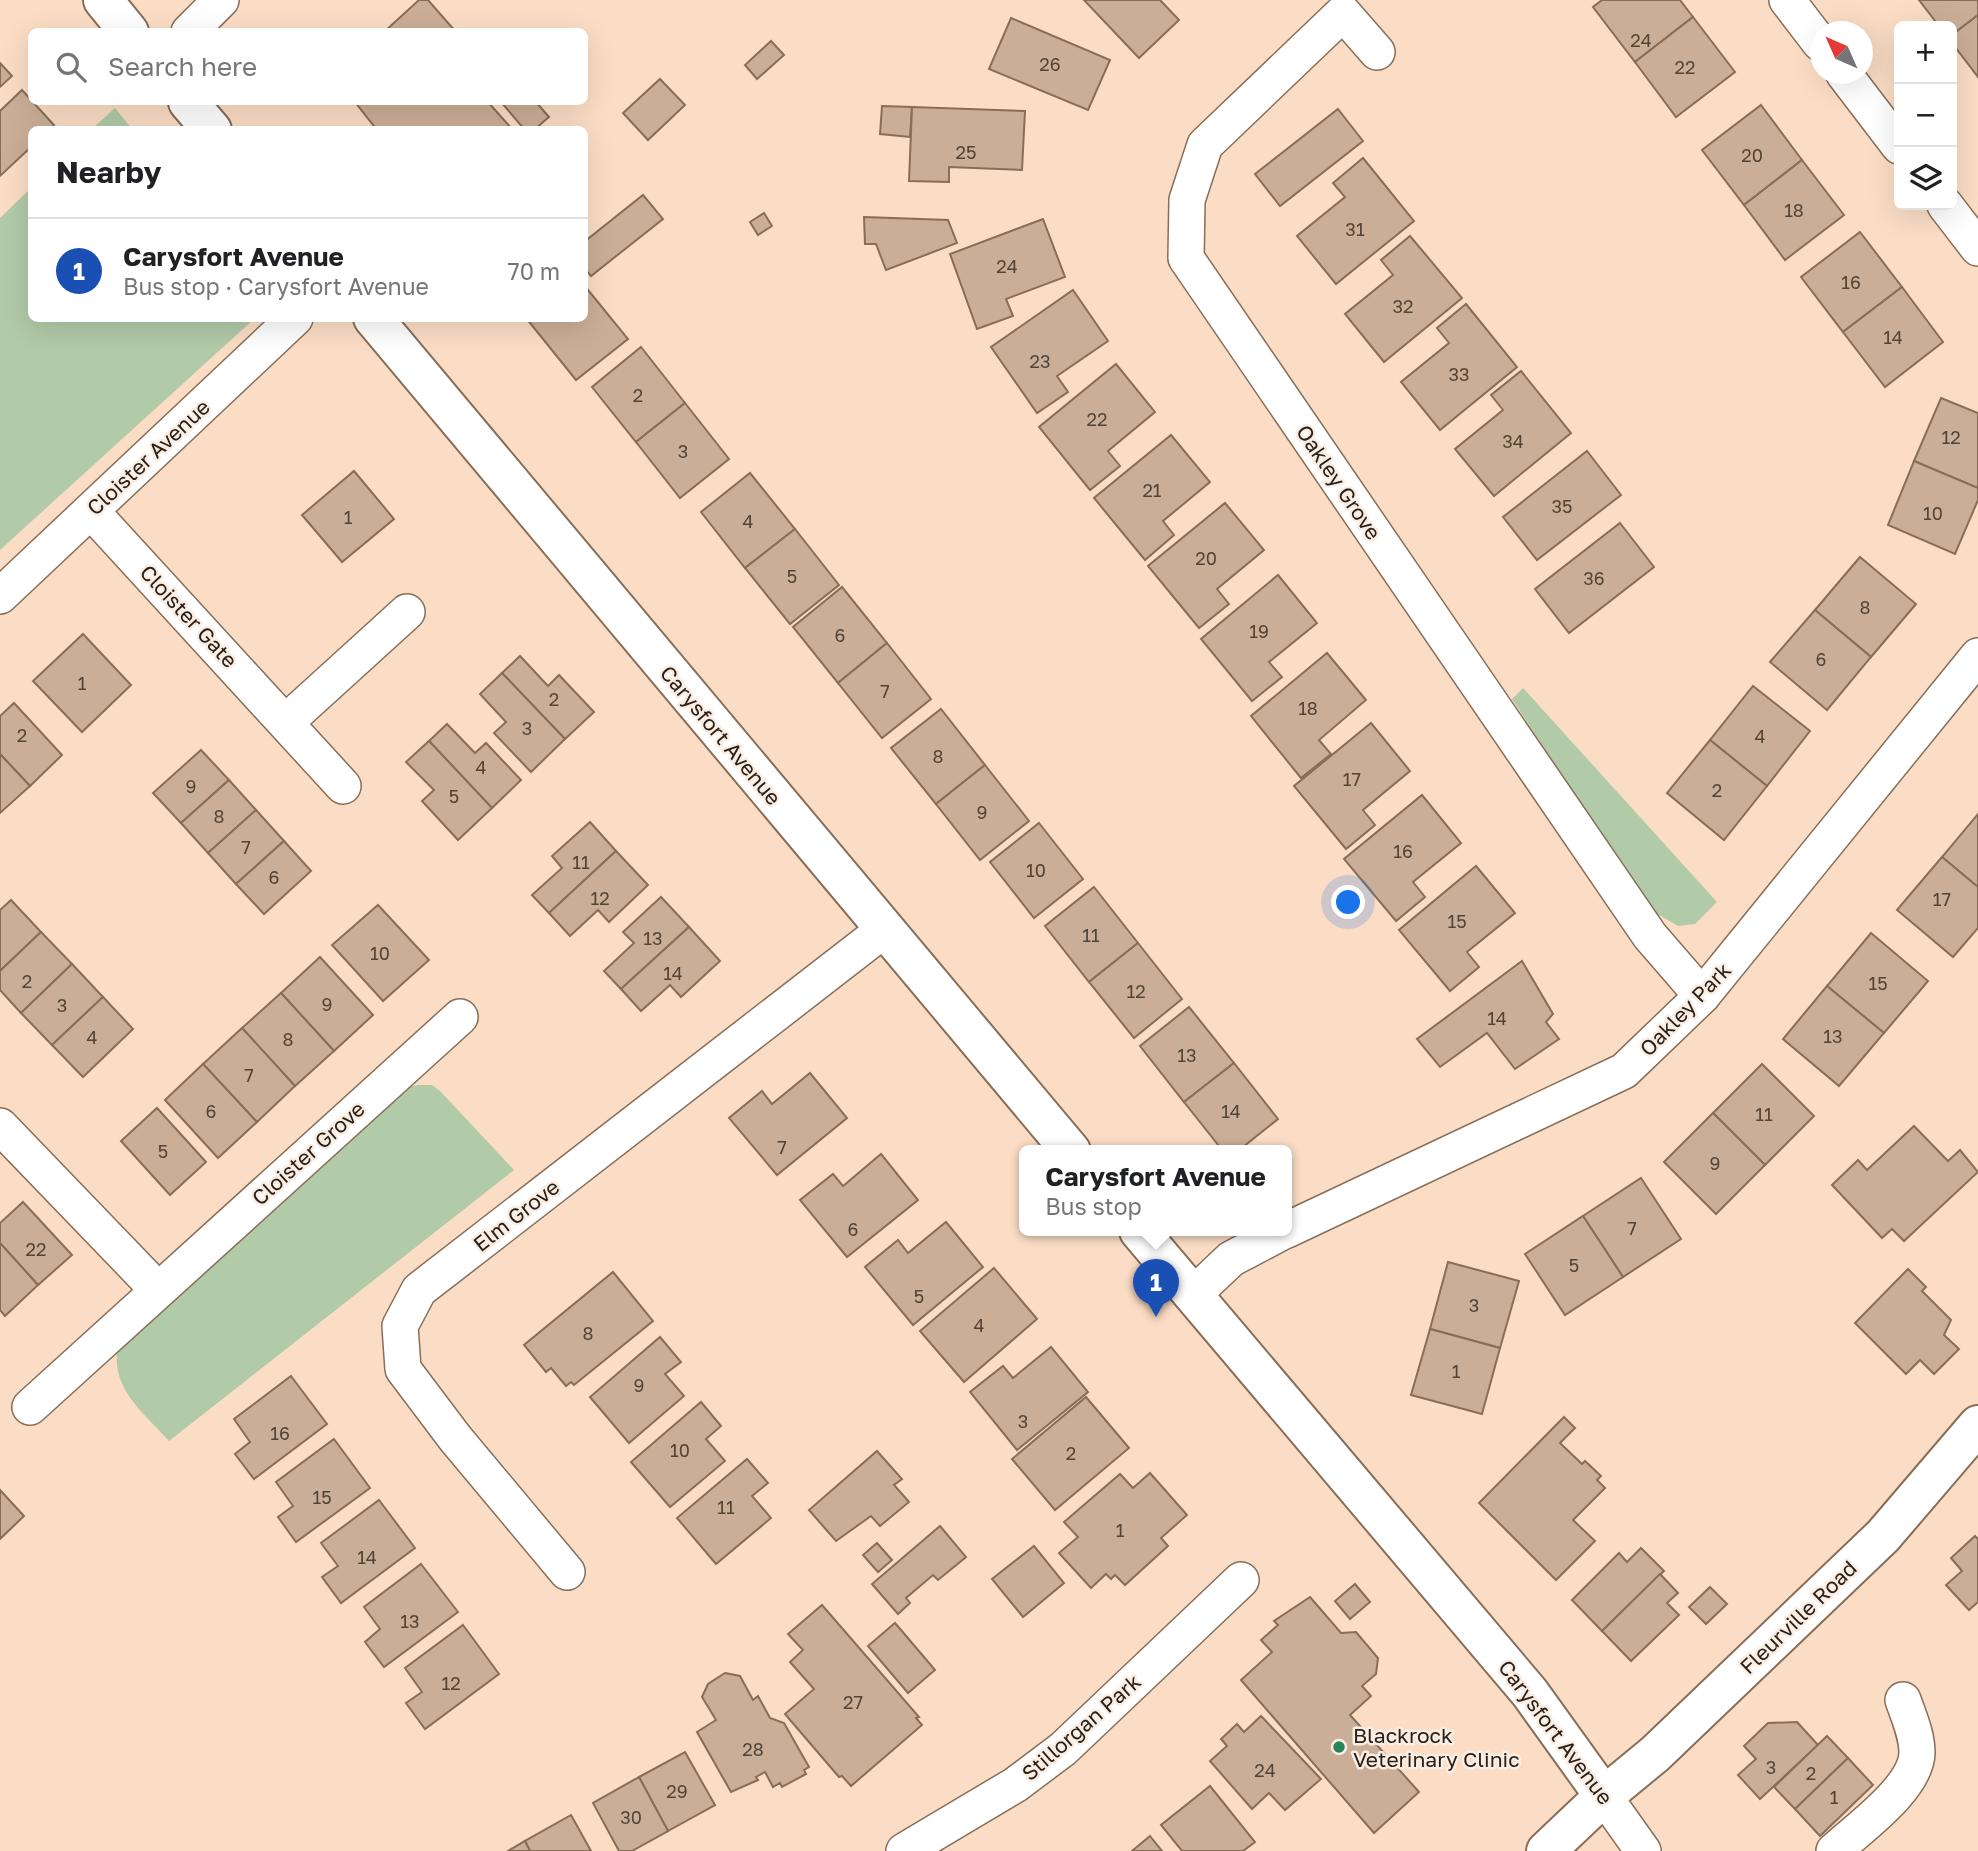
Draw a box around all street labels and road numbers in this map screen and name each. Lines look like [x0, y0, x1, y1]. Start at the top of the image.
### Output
street label: Cloister Avenue [81, 394, 215, 520]
street label: Oakley Grove [1291, 420, 1387, 544]
street label: Cloister Gate [135, 559, 243, 673]
street label: Carysfort Avenue [655, 660, 787, 810]
street label: Oakley Park [1634, 957, 1736, 1061]
street label: Cloister Grove [246, 1096, 370, 1210]
street label: Elm Grove [468, 1173, 564, 1257]
street label: Fleurville Road [1734, 1555, 1862, 1679]
street label: Carysfort Avenue [1493, 1655, 1619, 1809]
street label: Stillorgan Park [1016, 1668, 1146, 1786]

